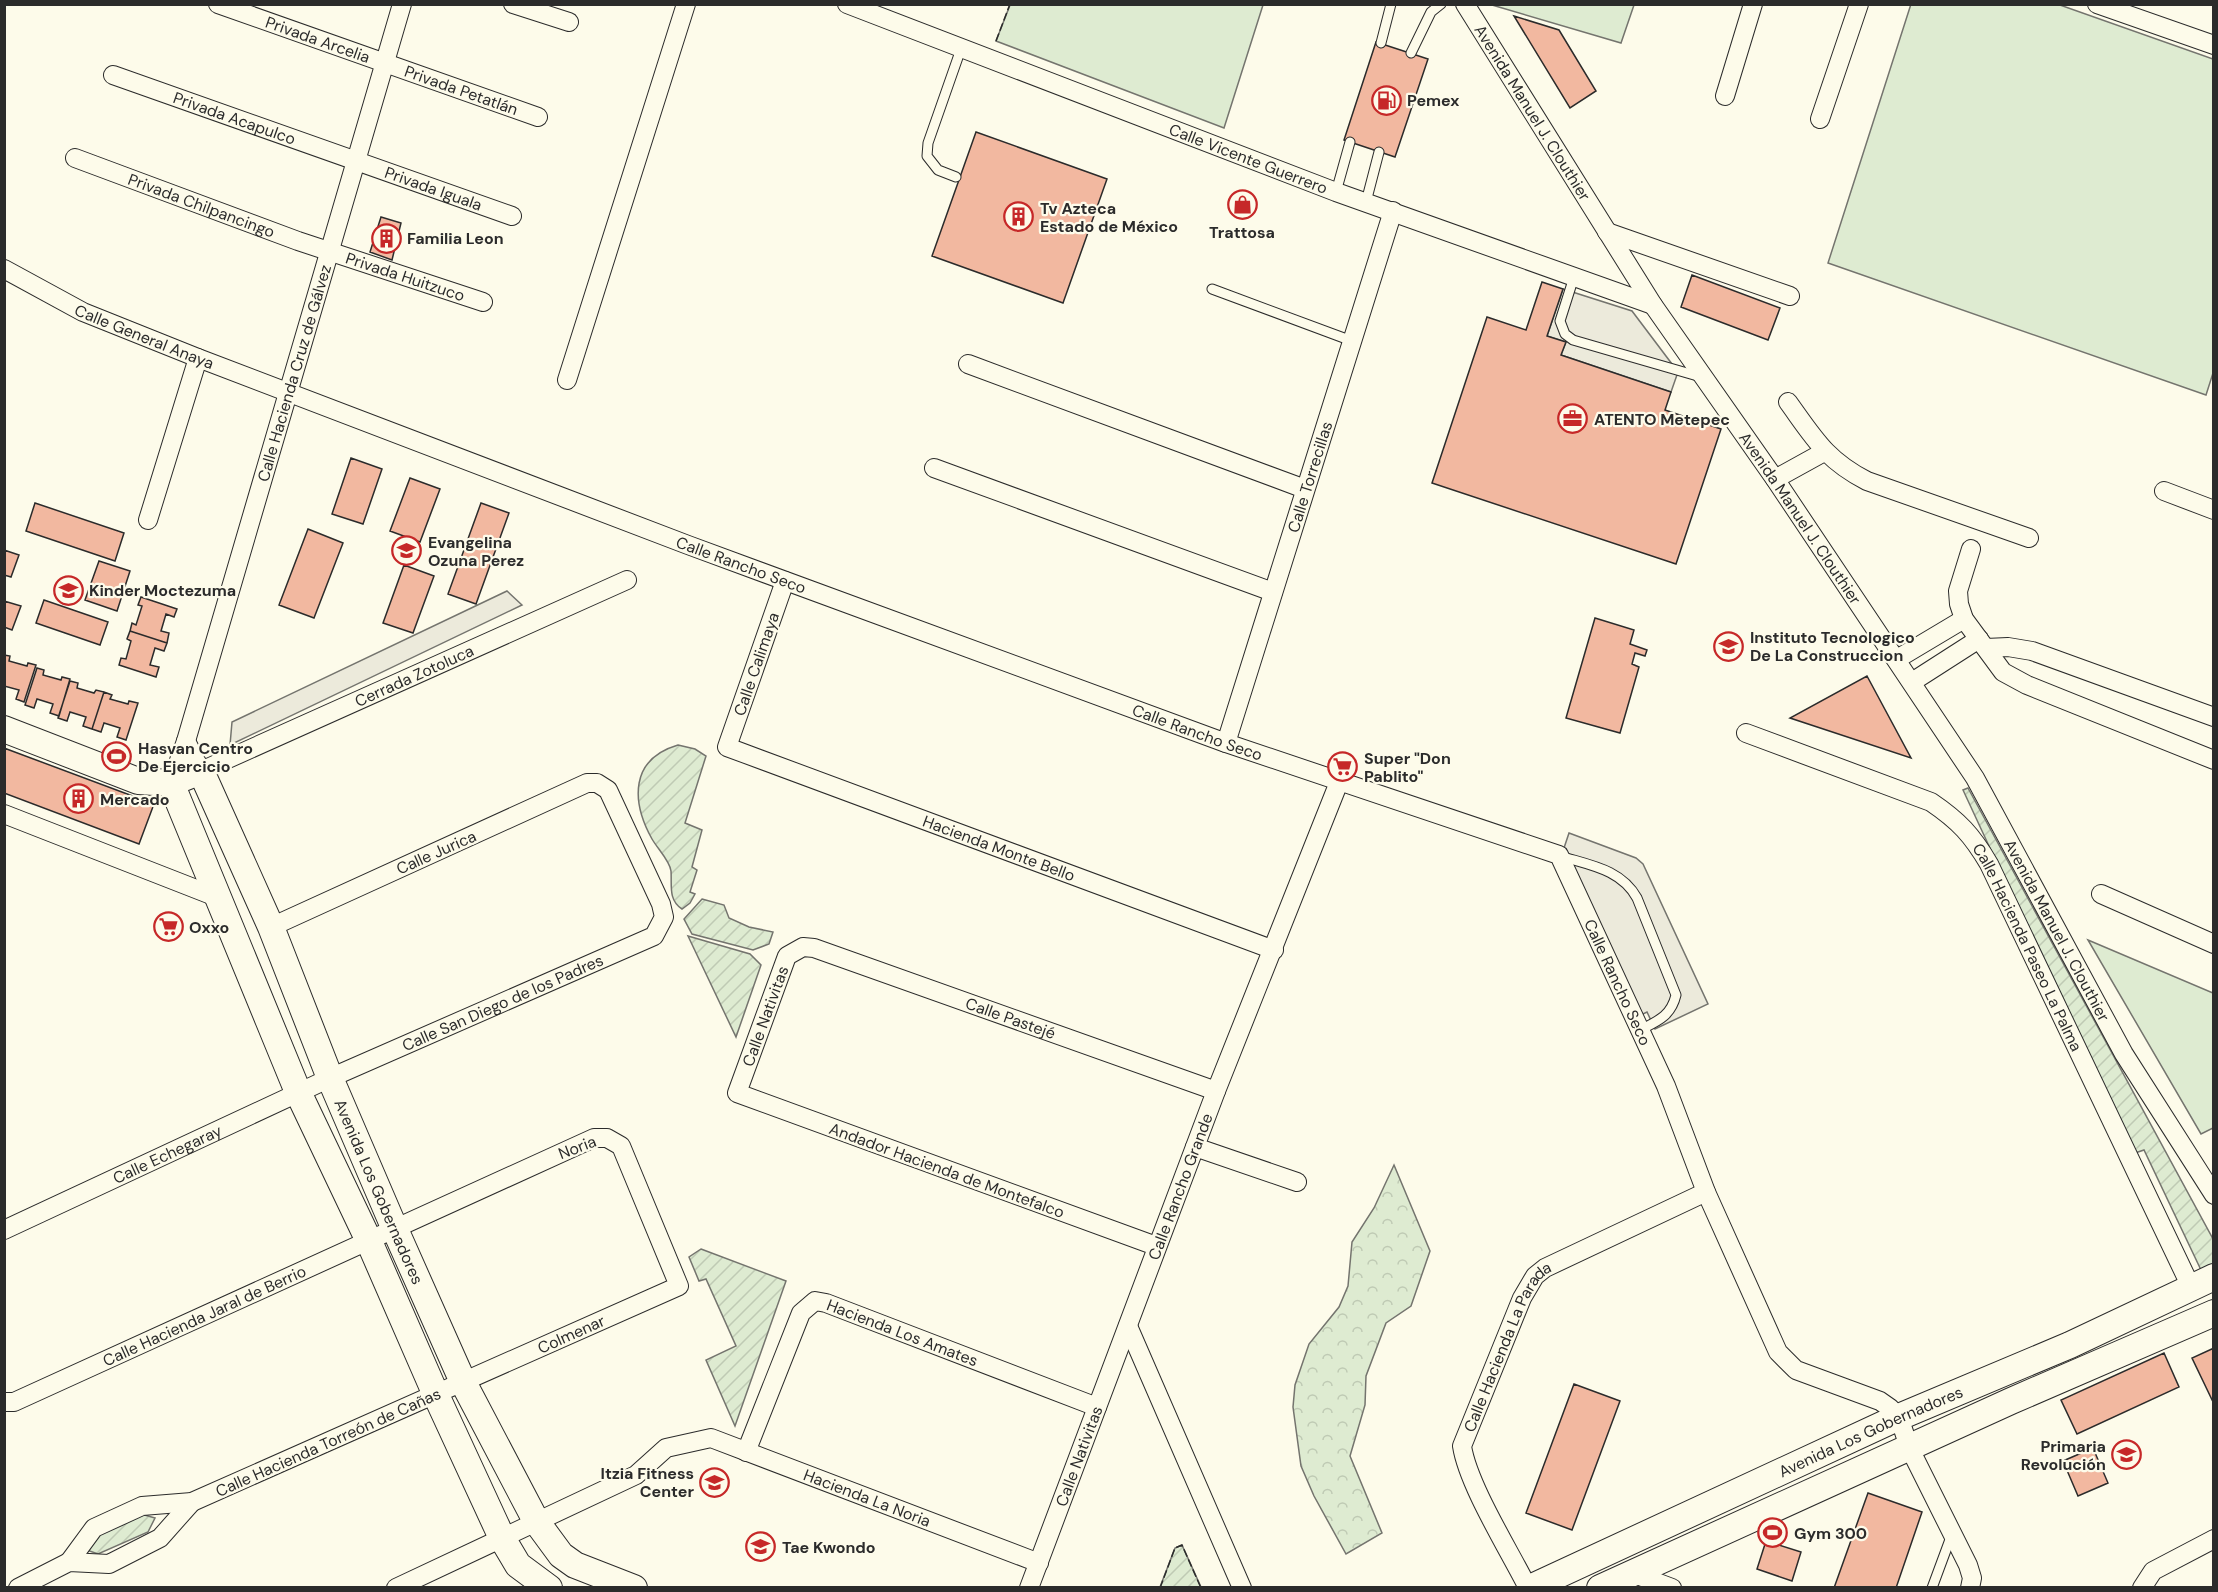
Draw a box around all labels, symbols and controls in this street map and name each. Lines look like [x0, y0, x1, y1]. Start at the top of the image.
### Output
street label: Privada Arcelia [263, 12, 373, 68]
street label: Avenida Manuel J. Clouthier [1470, 21, 1595, 205]
street label: Privada Petatlán [401, 61, 521, 120]
fuel station icon: Pemex [1370, 84, 1402, 116]
street label: Privada Acapulco [170, 87, 298, 150]
place label: Pemex [1407, 90, 1459, 111]
street label: Calle Vicente Guerrero [1166, 119, 1330, 199]
street label: Privada Iguala [382, 162, 485, 216]
street label: Privada Chilpancingo [125, 169, 278, 242]
shop icon: Trattosa [1226, 188, 1258, 220]
place label: Tv Azteca Estado de México [1040, 198, 1178, 237]
building icon: Tv Azteca Estado de México [1003, 201, 1035, 233]
building icon: Familia Leon [370, 222, 402, 254]
place label: Trattosa [1209, 222, 1275, 243]
place label: Familia Leon [407, 228, 504, 249]
street label: Privada Huitzuco [343, 247, 467, 306]
street label: Calle Hacienda Cruz de Gálvez [253, 262, 336, 484]
street label: Calle General Anaya [71, 299, 217, 374]
office icon: ATENTO Metepec [1557, 403, 1589, 435]
place label: ATENTO Metepec [1594, 409, 1730, 430]
street label: Calle Torrecillas [1283, 419, 1337, 535]
street label: Avenida Manuel J. Clouthier [1734, 428, 1866, 609]
street label: Calle Rancho Seco [673, 531, 809, 599]
place label: Evangelina Ozuna Perez [428, 532, 524, 571]
school or university icon: Evangelina Ozuna Perez [391, 535, 423, 567]
school or university icon: Kinder Moctezuma [52, 574, 84, 606]
place label: Kinder Moctezuma [89, 580, 236, 601]
street label: Calle Calimaya [729, 610, 784, 719]
place label: Instituto Tecnologico De La Construccion [1750, 627, 1915, 666]
school or university icon: Instituto Tecnologico De La Construccion [1713, 630, 1745, 662]
street label: Cerrada Zotoluca [351, 640, 477, 712]
street label: Calle Rancho Seco [1129, 699, 1265, 766]
place label: Hasvan Centro De Ejercicio [138, 738, 253, 777]
sports icon: Hasvan Centro De Ejercicio [101, 741, 133, 773]
place label: Super "Don Pablito" [1364, 748, 1451, 787]
supermarket icon: Super "Don Pablito" [1327, 751, 1359, 783]
building icon: Mercado [63, 783, 95, 815]
place label: Mercado [100, 789, 170, 810]
street label: Hacienda Monte Bello [920, 811, 1078, 886]
street label: Calle Jurica [393, 825, 480, 879]
street label: Avenida Manuel J. Clouthier [1999, 836, 2114, 1025]
street label: Calle Hacienda Paseo La Palma [1968, 839, 2087, 1055]
supermarket icon: Oxxo [152, 911, 184, 943]
street label: Calle Rancho Seco [1579, 916, 1656, 1049]
place label: Oxxo [189, 917, 229, 938]
street label: Calle San Diego de los Padres [399, 950, 607, 1056]
street label: Calle Nativitas [738, 963, 794, 1069]
street label: Calle Pastejé [963, 993, 1058, 1044]
street label: Avenida Los Gobernadores [329, 1096, 428, 1288]
street label: Calle Rancho Grande [1143, 1110, 1218, 1263]
street label: Andador Hacienda de Montefalco [826, 1118, 1067, 1223]
street label: Calle Echegaray [109, 1120, 225, 1189]
street label: Noria [555, 1131, 599, 1164]
street label: Calle Hacienda La Parada [1459, 1257, 1555, 1435]
street label: Calle Hacienda Jaral de Berrio [99, 1260, 309, 1371]
street label: Hacienda Los Amates [824, 1294, 981, 1371]
street label: Colmenar [534, 1310, 608, 1359]
street label: Avenida Los Gobernadores [1775, 1381, 1966, 1482]
street label: Calle Hacienda Torreón de Cañas [212, 1383, 444, 1502]
street label: Calle Nativitas [1051, 1403, 1108, 1509]
place label: Primaria Revolución [2021, 1436, 2106, 1475]
school or university icon: Primaria Revolución [2111, 1439, 2143, 1471]
place label: Itzia Fitness Center [601, 1463, 694, 1502]
street label: Hacienda La Noria [801, 1464, 934, 1532]
school or university icon: Itzia Fitness Center [699, 1466, 731, 1498]
sports icon: Gym 300 [1757, 1517, 1789, 1549]
place label: Gym 300 [1794, 1523, 1867, 1544]
school or university icon: Tae Kwondo [745, 1531, 777, 1563]
place label: Tae Kwondo [782, 1537, 876, 1558]

